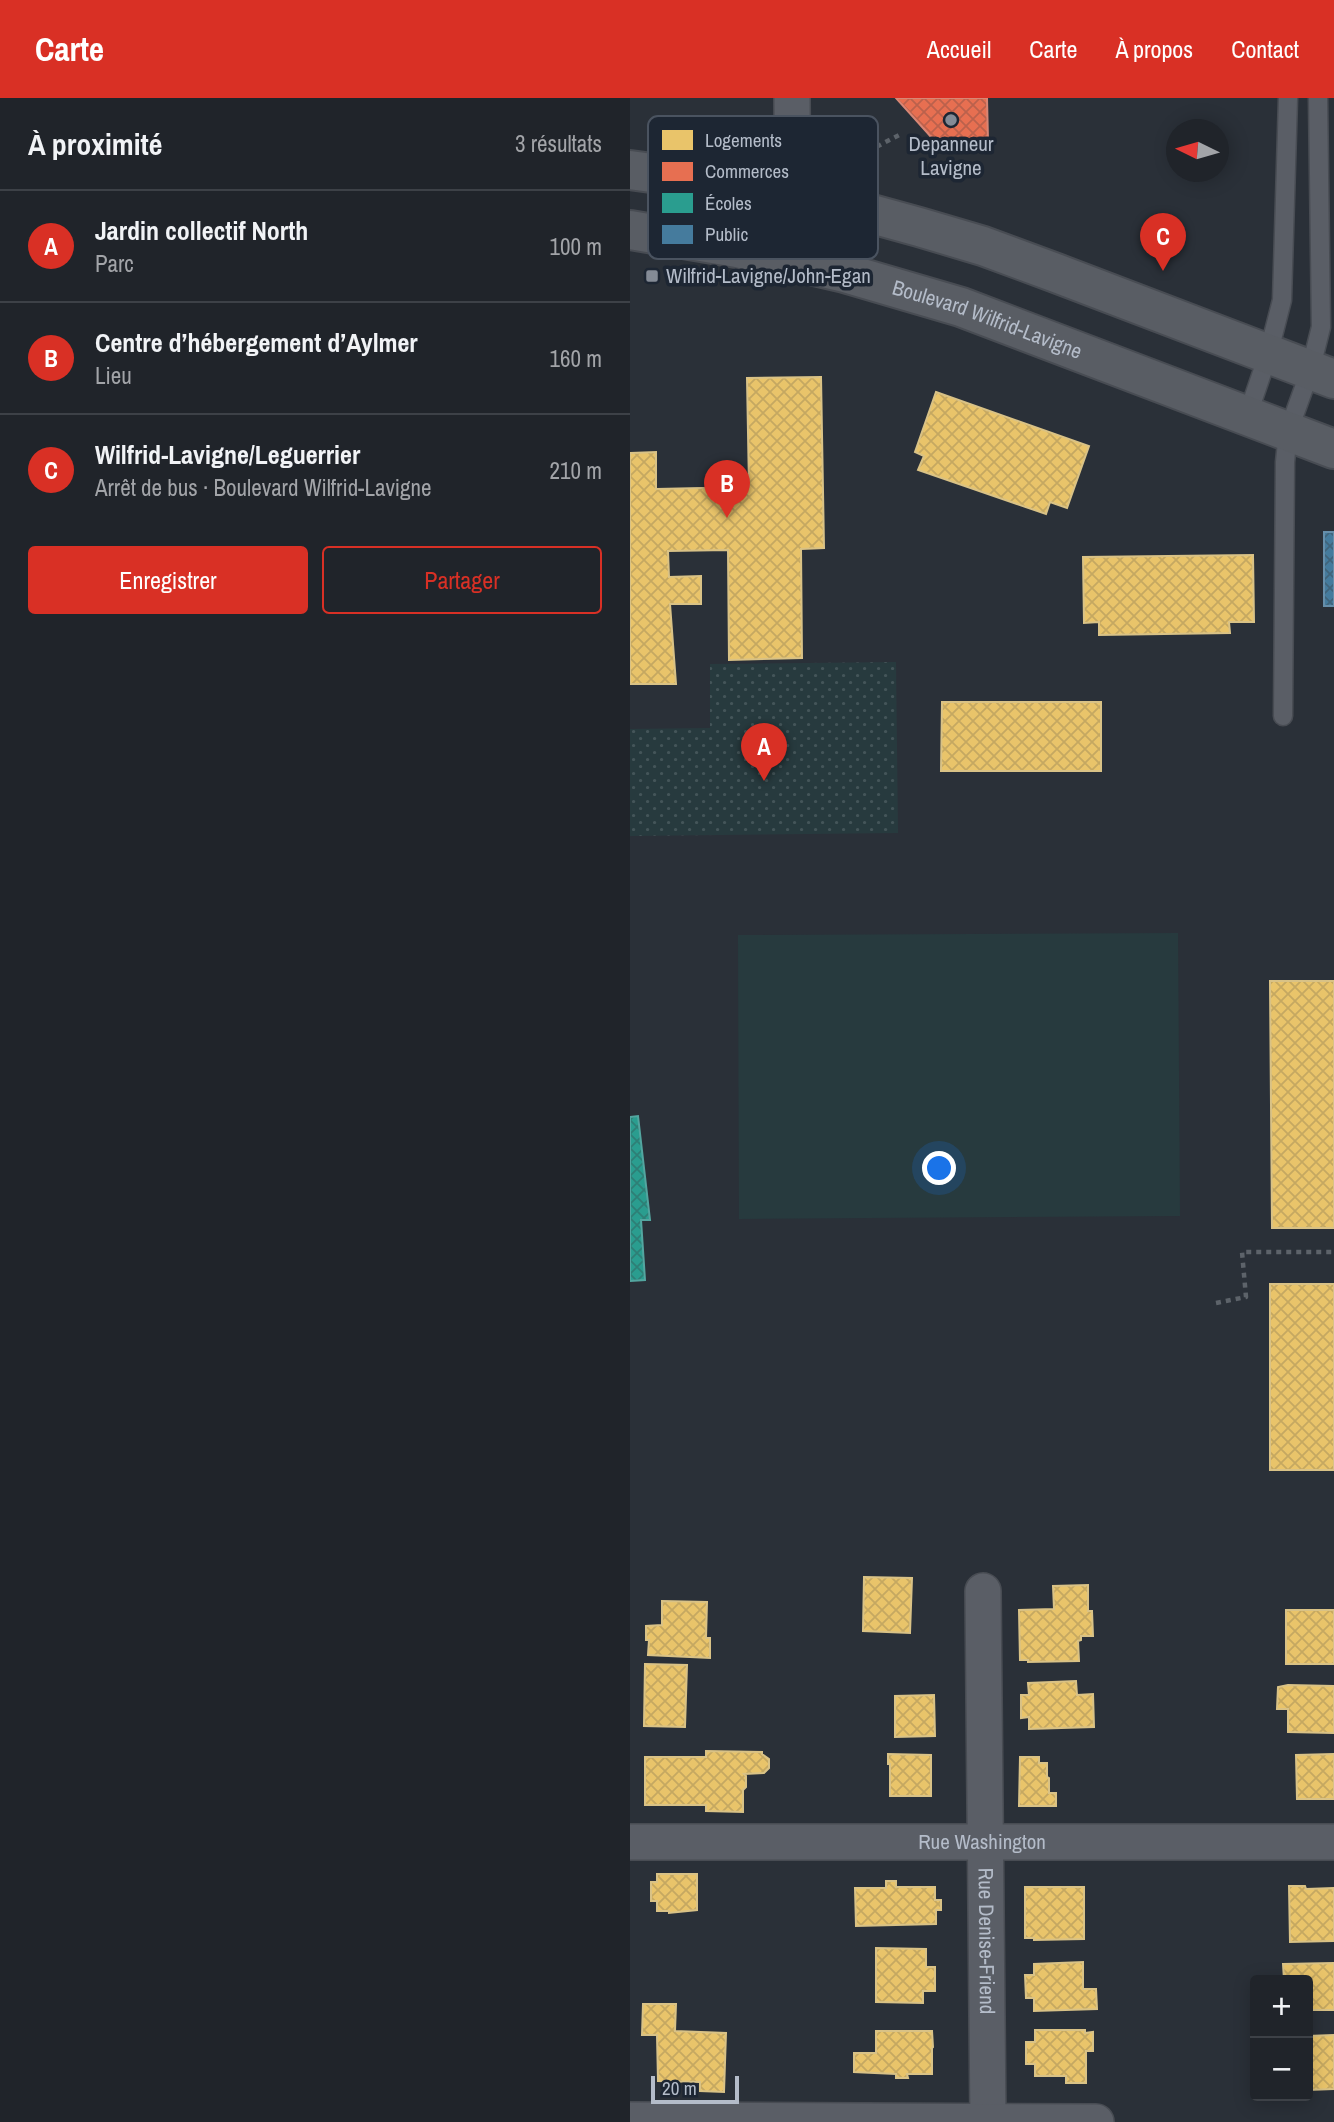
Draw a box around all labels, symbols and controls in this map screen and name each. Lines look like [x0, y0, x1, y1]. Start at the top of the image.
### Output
text: Carte [35, 27, 104, 71]
text: Accueil [927, 33, 991, 65]
text: Carte [1029, 33, 1077, 65]
text: À propos [1115, 33, 1193, 65]
text: Contact [1231, 33, 1299, 65]
marker: Depanneur Lavigne [943, 112, 959, 128]
legend [648, 116, 878, 259]
north arrow [1166, 119, 1229, 182]
text: À proximité [28, 124, 162, 164]
text: Logements [705, 127, 782, 153]
text: 3 résultats [515, 128, 602, 159]
place label: Depanneur Lavigne [908, 129, 994, 182]
text: Commerces [705, 158, 789, 184]
text: Écoles [705, 190, 752, 216]
text: Jardin collectif North [95, 213, 308, 248]
pin: C [1140, 213, 1186, 271]
text: Public [705, 221, 749, 247]
text: A [44, 231, 58, 262]
text: 100 m [550, 231, 602, 262]
text: Parc [95, 248, 134, 279]
place label: Wilfrid-Lavigne/John-Egan [666, 261, 871, 290]
marker: Wilfrid-Lavigne/John-Egan [644, 268, 660, 284]
street label: Boulevard Wilfrid-Lavigne [889, 273, 1086, 366]
text: Centre d’hébergement d’Aylmer [95, 325, 418, 360]
text: B [44, 343, 58, 374]
text: 160 m [550, 343, 602, 374]
text: Lieu [95, 360, 132, 391]
text: Wilfrid-Lavigne/Leguerrier [95, 437, 360, 472]
text: C [44, 455, 58, 486]
text: 210 m [550, 455, 602, 486]
pin: B [704, 460, 750, 518]
text: Arrêt de bus · Boulevard Wilfrid-Lavigne [95, 472, 432, 503]
button: Enregistrer [28, 546, 308, 614]
button: Partager [322, 546, 602, 614]
pin: A [741, 723, 787, 781]
your location [922, 1151, 956, 1185]
street label: Rue Washington [918, 1827, 1046, 1856]
street label: Rue Denise-Friend [972, 1868, 1002, 2014]
map controls [1250, 1975, 1313, 2101]
button: + [1250, 1975, 1313, 2038]
button: − [1250, 2038, 1313, 2101]
scale bar [651, 2073, 738, 2105]
text: 20 m [662, 2075, 697, 2101]

